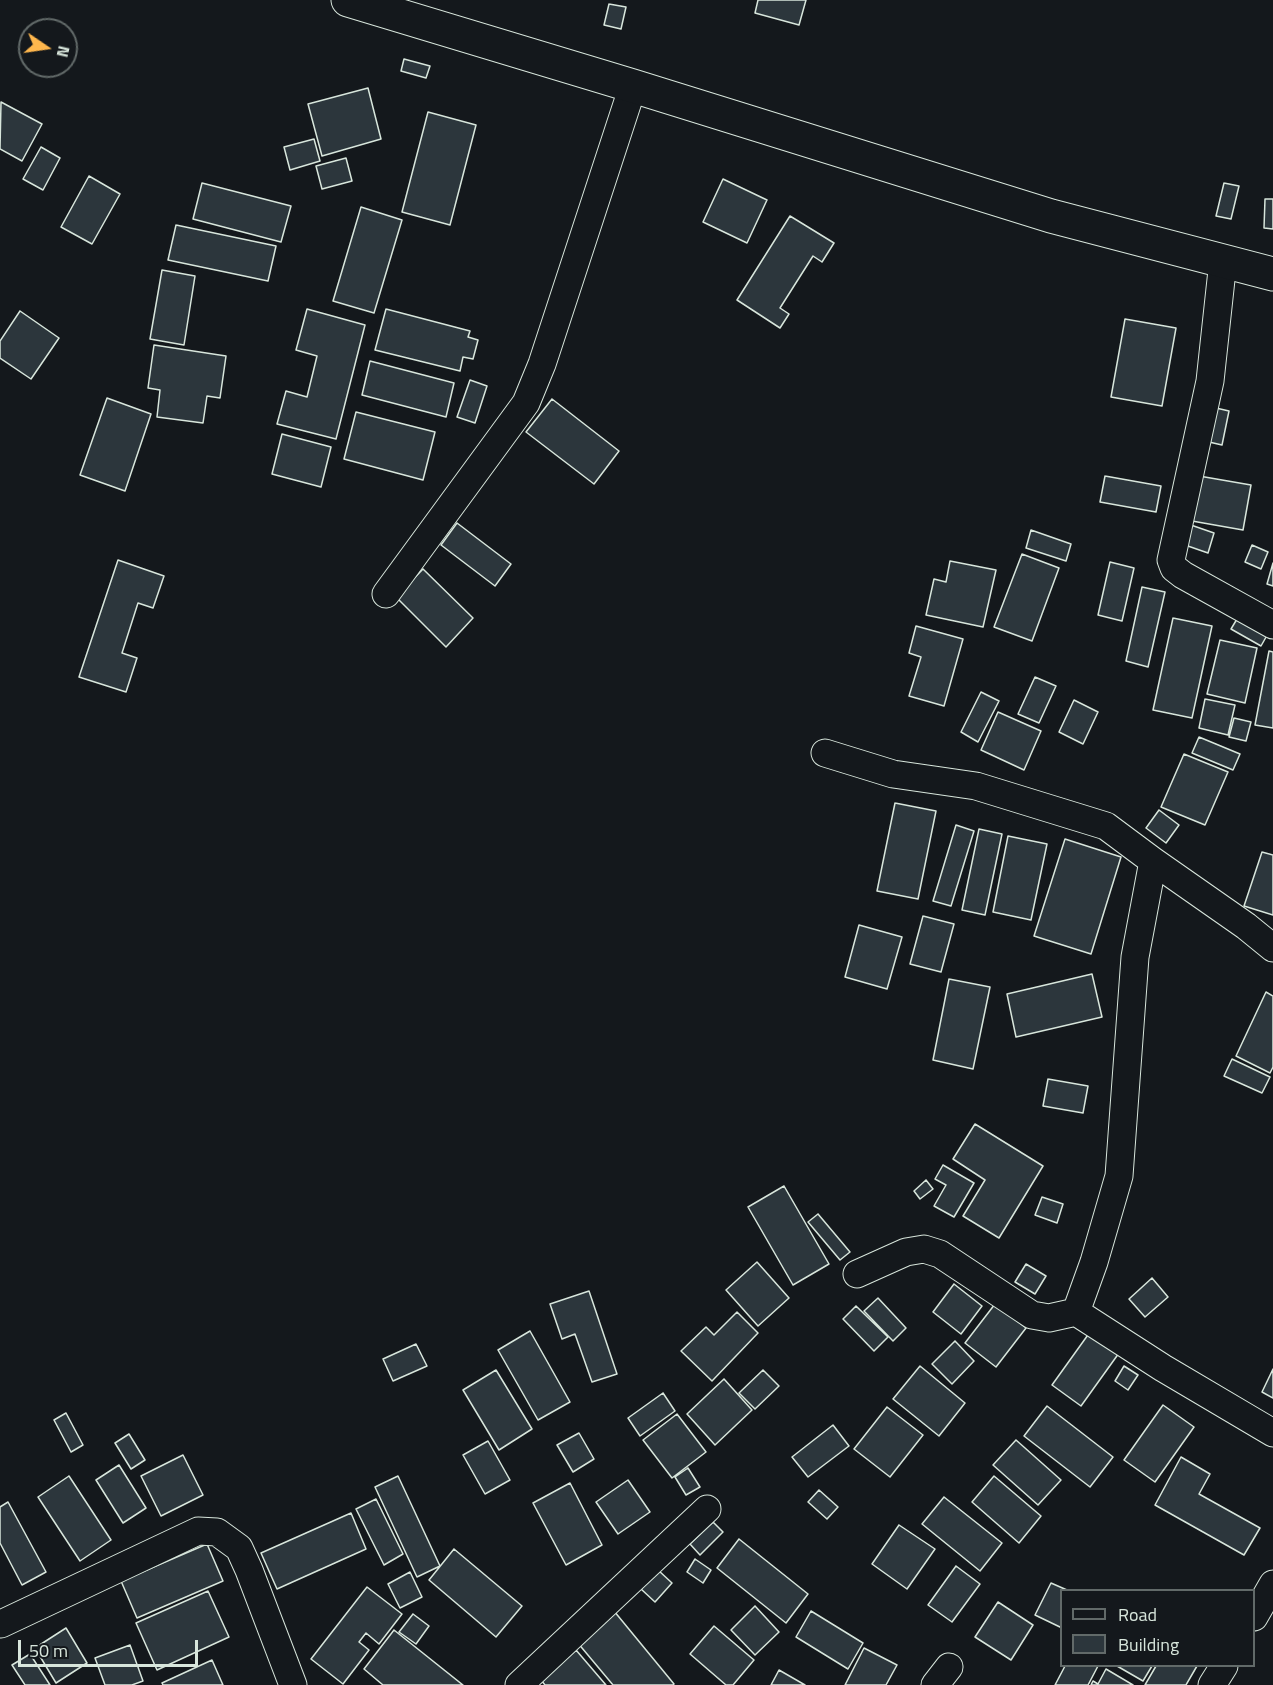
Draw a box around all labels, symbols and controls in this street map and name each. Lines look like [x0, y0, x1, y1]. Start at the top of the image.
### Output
north arrow [18, 18, 78, 78]
text: N [51, 43, 77, 60]
legend [1060, 1589, 1255, 1667]
text: Road [1118, 1601, 1157, 1628]
scale bar [21, 1628, 201, 1666]
text: Building [1118, 1631, 1179, 1658]
text: 50 m [29, 1637, 68, 1664]

